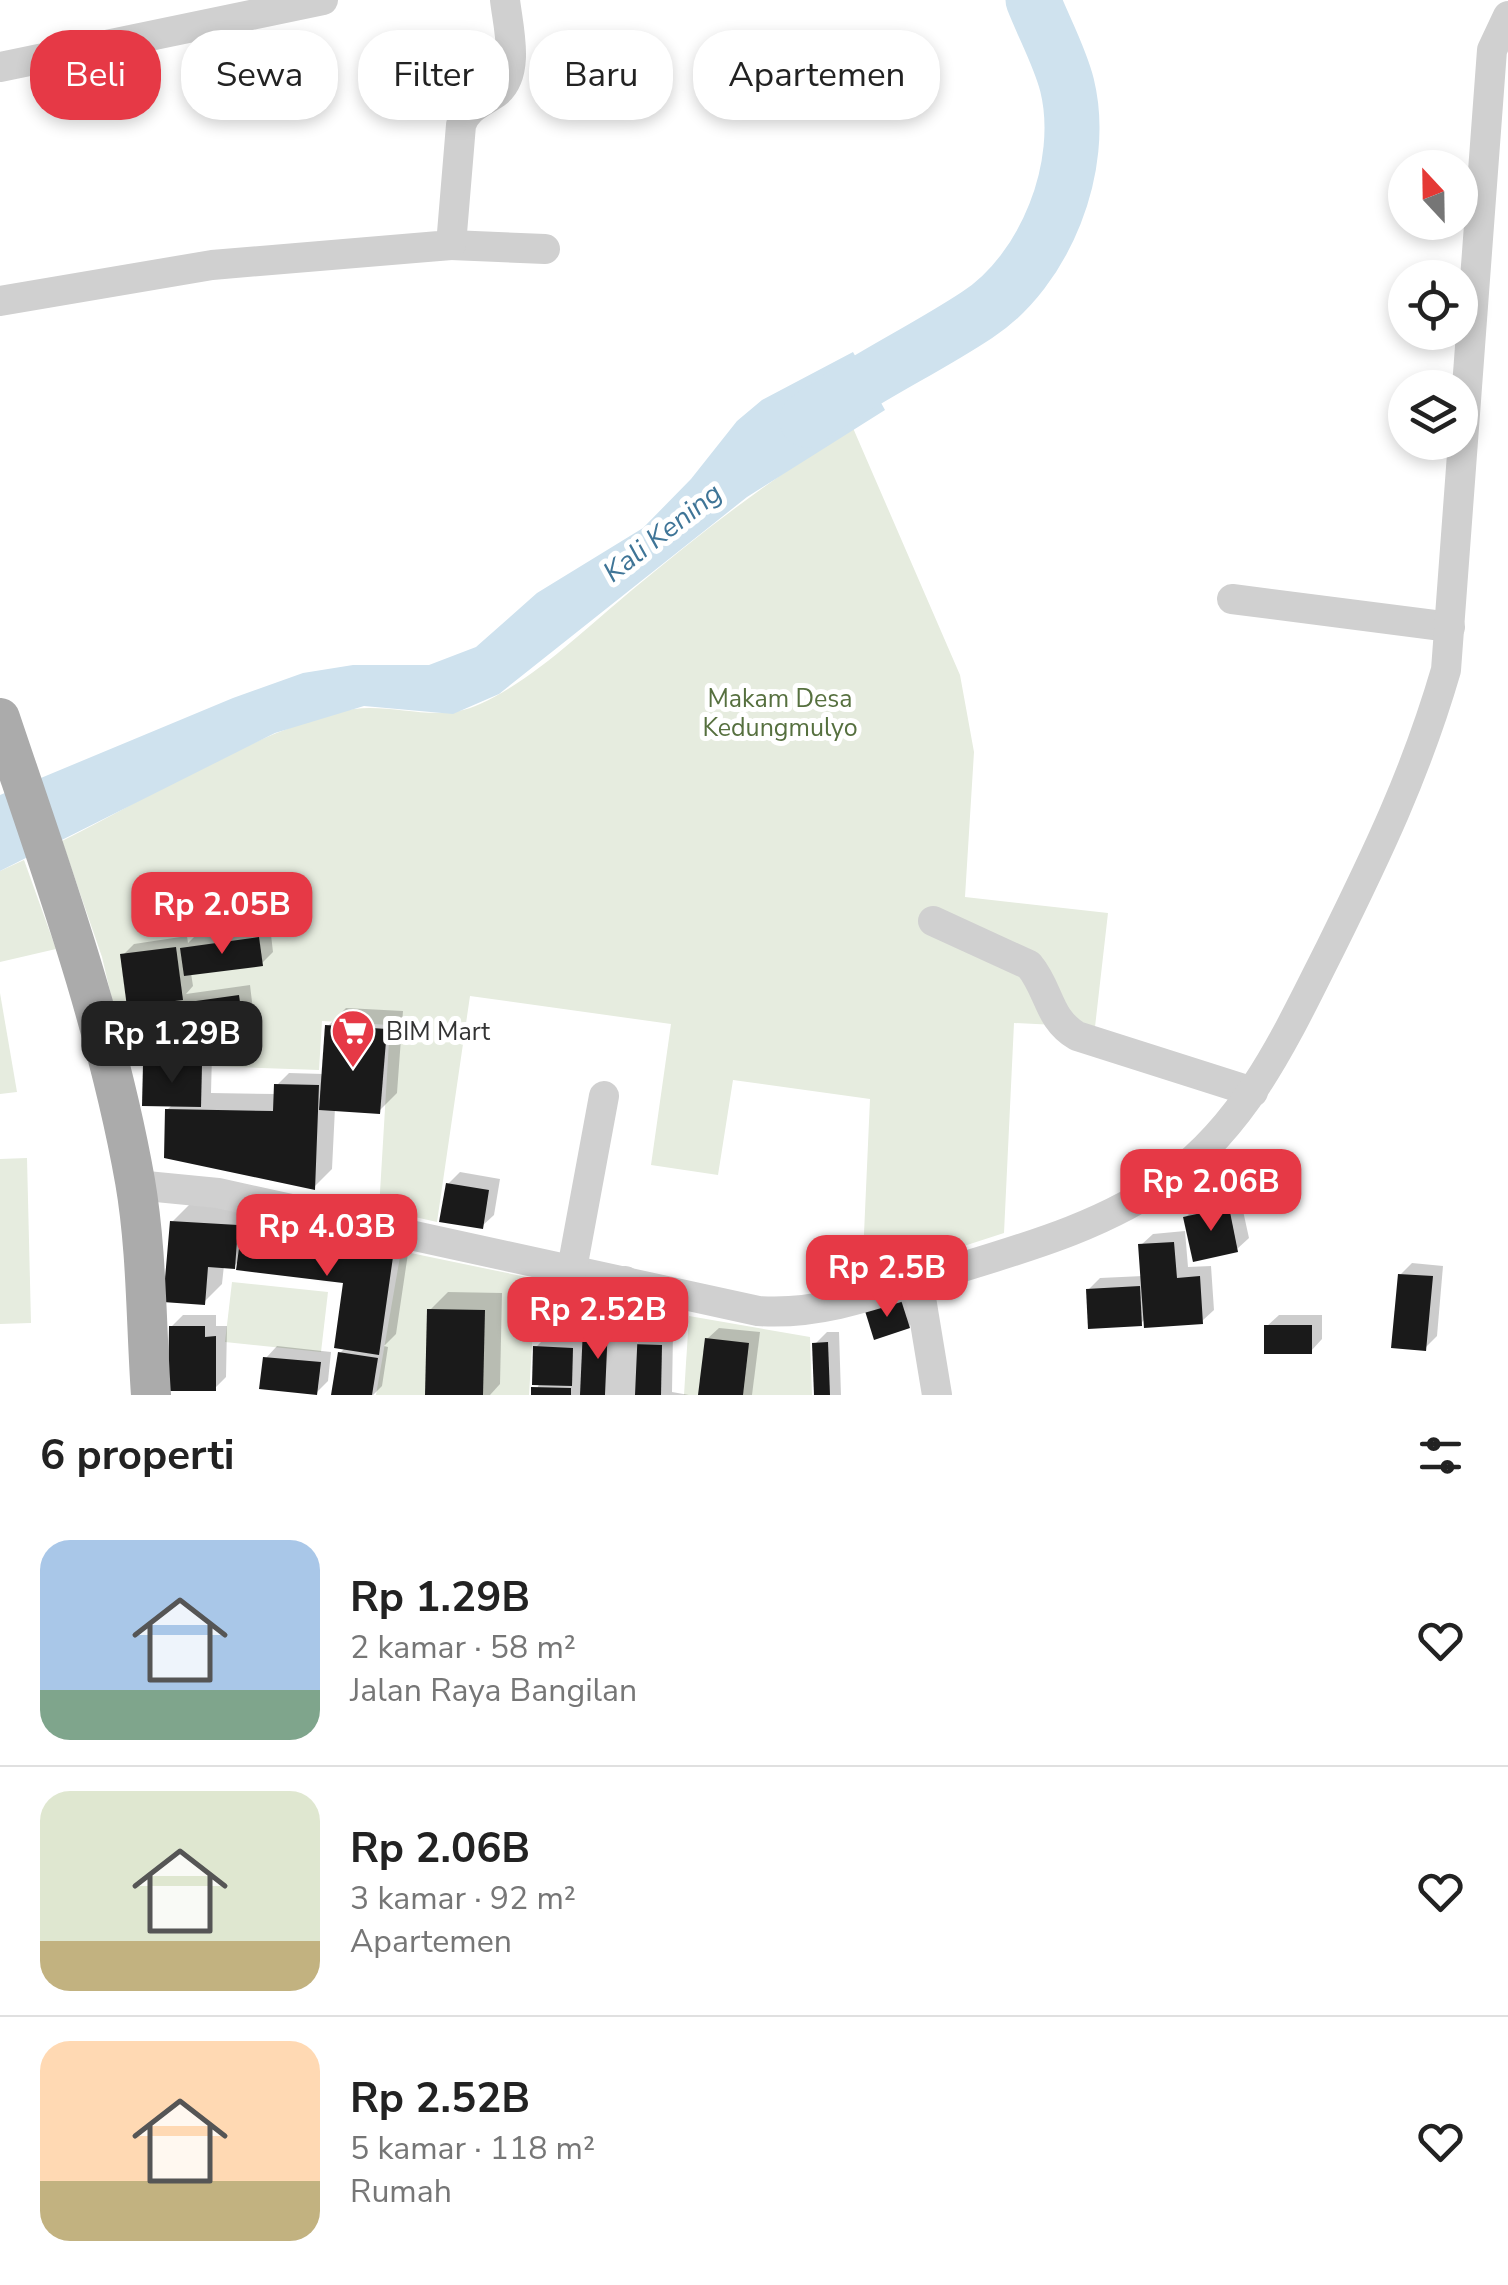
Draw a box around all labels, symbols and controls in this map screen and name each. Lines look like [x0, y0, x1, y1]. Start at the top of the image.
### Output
chip: Beli [30, 30, 161, 120]
chip: Sewa [181, 30, 338, 120]
chip: Filter [358, 30, 509, 120]
chip: Baru [529, 30, 673, 120]
chip: Apartemen [693, 30, 940, 120]
north arrow [1388, 150, 1478, 240]
map controls [1388, 150, 1478, 460]
button: locate [1388, 260, 1478, 350]
button: layers [1388, 370, 1478, 460]
water label: Kali Kening [595, 474, 730, 591]
park label: Makam Desa Kedungmulyo [702, 682, 858, 745]
pin: Rp 2.05B [119, 872, 325, 957]
text: Rp 2.05B [153, 883, 291, 926]
pin: Rp 1.29B [69, 1001, 275, 1086]
supermarket icon: BIM Mart [330, 1008, 376, 1069]
text: Rp 1.29B [103, 1012, 241, 1055]
place label: BIM Mart [386, 1015, 490, 1049]
pin: Rp 2.06B [1108, 1149, 1314, 1234]
text: Rp 2.06B [1142, 1160, 1280, 1203]
pin: Rp 4.03B [224, 1194, 430, 1279]
text: Rp 4.03B [258, 1205, 396, 1248]
pin: Rp 2.5B [795, 1235, 979, 1320]
text: Rp 2.5B [828, 1246, 946, 1289]
pin: Rp 2.52B [495, 1277, 701, 1362]
text: Rp 2.52B [529, 1288, 667, 1331]
text: 6 properti [40, 1427, 235, 1484]
icon: filters [1413, 1428, 1468, 1483]
text: Rp 1.29B [350, 1569, 530, 1626]
icon: home [120, 1580, 240, 1700]
icon: heart [1413, 1613, 1468, 1668]
text: 2 kamar · 58 m² [350, 1626, 576, 1669]
text: Jalan Raya Bangilan [350, 1669, 637, 1712]
text: Rp 2.06B [350, 1820, 530, 1877]
icon: home [120, 1831, 240, 1951]
icon: heart [1413, 1864, 1468, 1919]
text: 3 kamar · 92 m² [350, 1877, 576, 1920]
text: Apartemen [350, 1920, 512, 1963]
text: Rp 2.52B [350, 2070, 530, 2127]
icon: home [120, 2081, 240, 2201]
icon: heart [1413, 2114, 1468, 2169]
text: 5 kamar · 118 m² [350, 2127, 595, 2170]
text: Rumah [350, 2170, 452, 2213]

